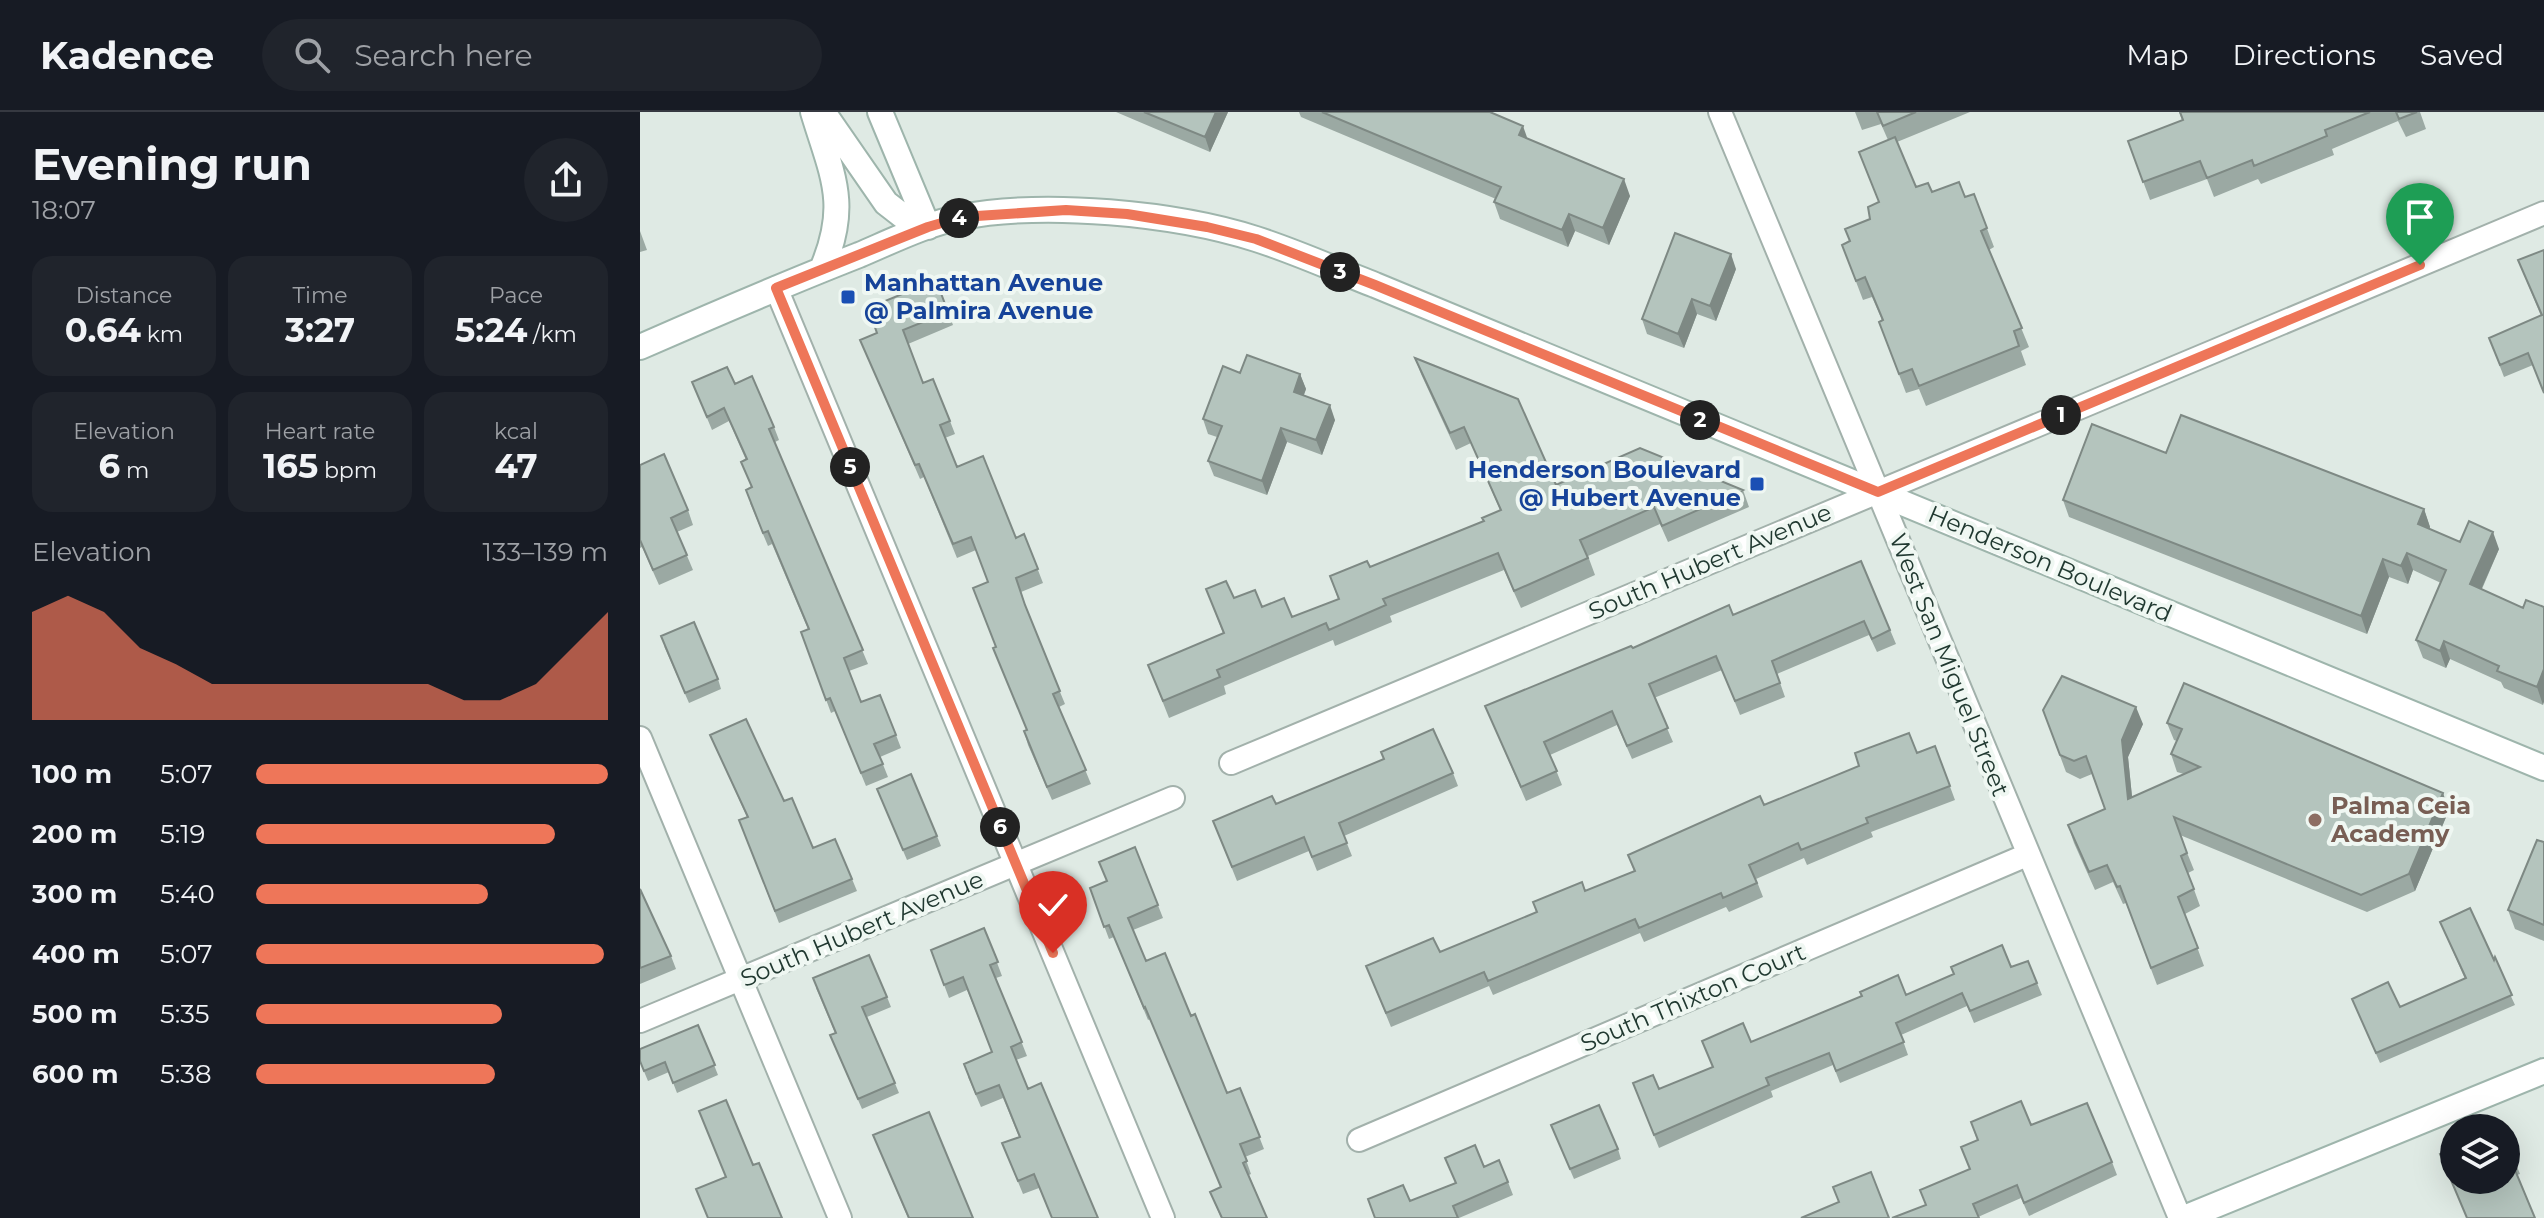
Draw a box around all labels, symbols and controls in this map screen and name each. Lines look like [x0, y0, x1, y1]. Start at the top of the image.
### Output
search box [262, 19, 822, 91]
text: Kadence [40, 32, 214, 79]
icon: search [290, 33, 334, 77]
text: Search here [354, 37, 533, 74]
text: Map [2126, 38, 2188, 72]
text: Directions [2232, 38, 2376, 72]
text: Saved [2420, 38, 2504, 72]
text: Evening run [32, 137, 312, 191]
button: share [524, 138, 608, 222]
pin [2386, 183, 2454, 265]
text: 18:07 [32, 194, 96, 226]
icon: arrive [2398, 195, 2442, 239]
pin: 4 [939, 198, 979, 238]
text: 4 [951, 204, 967, 231]
pin: 3 [1320, 252, 1360, 292]
text: 3 [1333, 258, 1347, 285]
place label: Manhattan Avenue @ Palmira Avenue [864, 268, 1103, 325]
text: Distance [76, 282, 172, 309]
text: Time [292, 282, 348, 309]
text: Pace [489, 282, 543, 309]
marker: Manhattan Avenue @ Palmira Avenue [839, 288, 857, 306]
text: 0.64 [65, 309, 141, 351]
text: 3:27 [285, 309, 355, 351]
text: 5:24 [455, 309, 527, 351]
text: km [141, 321, 183, 348]
text: /km [527, 321, 577, 348]
pin: 1 [2041, 395, 2081, 435]
pin: 2 [1680, 400, 1720, 440]
text: 1 [2057, 401, 2065, 428]
text: 2 [1694, 406, 1706, 433]
text: Elevation [73, 418, 175, 445]
text: Heart rate [265, 418, 375, 445]
text: kcal [494, 418, 538, 445]
text: 6 [99, 445, 120, 487]
text: 165 [263, 445, 318, 487]
text: 47 [494, 445, 538, 487]
pin: 5 [830, 447, 870, 487]
text: 5 [843, 453, 857, 480]
place label: Henderson Boulevard @ Hubert Avenue [1468, 455, 1741, 512]
text: m [120, 457, 149, 484]
text: bpm [318, 457, 377, 484]
marker: Henderson Boulevard @ Hubert Avenue [1748, 475, 1766, 493]
street label: South Hubert Avenue [1584, 497, 1836, 626]
street label: Henderson Boulevard [1924, 499, 2177, 628]
street label: West San Miguel Street [1883, 529, 2016, 801]
text: Elevation [32, 536, 152, 568]
text: 133–139 m [483, 536, 608, 568]
text: 100 m [32, 758, 112, 790]
text: 5:07 [160, 758, 213, 790]
place label: Palma Ceia Academy [2330, 791, 2471, 848]
pin: 6 [980, 807, 1020, 847]
marker: Palma Ceia Academy [2306, 811, 2324, 829]
text: 6 [993, 813, 1007, 840]
text: 200 m [32, 818, 117, 850]
text: 5:19 [160, 818, 205, 850]
street label: South Hubert Avenue [736, 864, 988, 993]
pin [1019, 871, 1087, 953]
text: 300 m [32, 878, 117, 910]
text: 5:40 [160, 878, 215, 910]
icon: check [1031, 883, 1075, 927]
street label: South Thixton Court [1576, 937, 1810, 1058]
text: 400 m [32, 938, 120, 970]
text: 5:07 [160, 938, 213, 970]
text: 500 m [32, 998, 117, 1030]
text: 5:35 [160, 998, 209, 1030]
text: 600 m [32, 1058, 119, 1090]
text: 5:38 [160, 1058, 211, 1090]
map controls [2440, 1114, 2520, 1194]
button: layers [2440, 1114, 2520, 1194]

